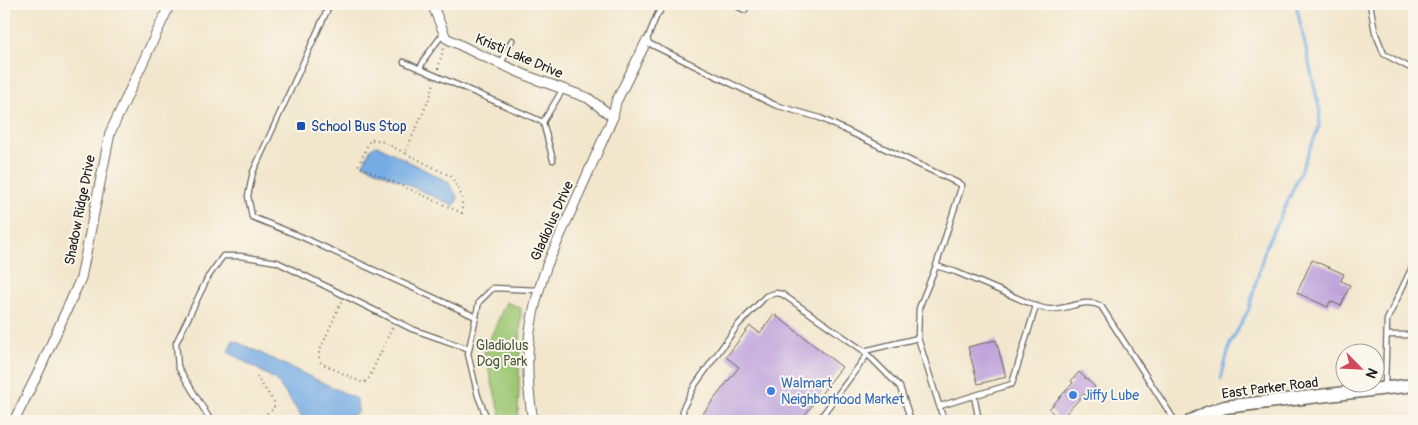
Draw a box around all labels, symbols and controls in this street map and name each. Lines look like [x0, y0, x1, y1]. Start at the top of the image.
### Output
street label: Kristi Lake Drive [473, 30, 565, 82]
place label: School Bus Stop [311, 118, 407, 135]
marker: School Bus Stop [295, 120, 307, 132]
street label: Shadow Ridge Drive [61, 153, 99, 267]
street label: Gladiolus Drive [527, 178, 577, 263]
park label: Gladiolus Dog Park [476, 337, 529, 370]
north arrow [1336, 342, 1386, 392]
text: N [1362, 365, 1381, 381]
street label: East Parker Road [1221, 374, 1319, 402]
place label: Walmart Neighborhood Market [781, 375, 905, 408]
marker: Walmart Neighborhood Market [765, 385, 777, 397]
place label: Jiffy Lube [1083, 387, 1139, 404]
marker: Jiffy Lube [1067, 389, 1079, 401]

